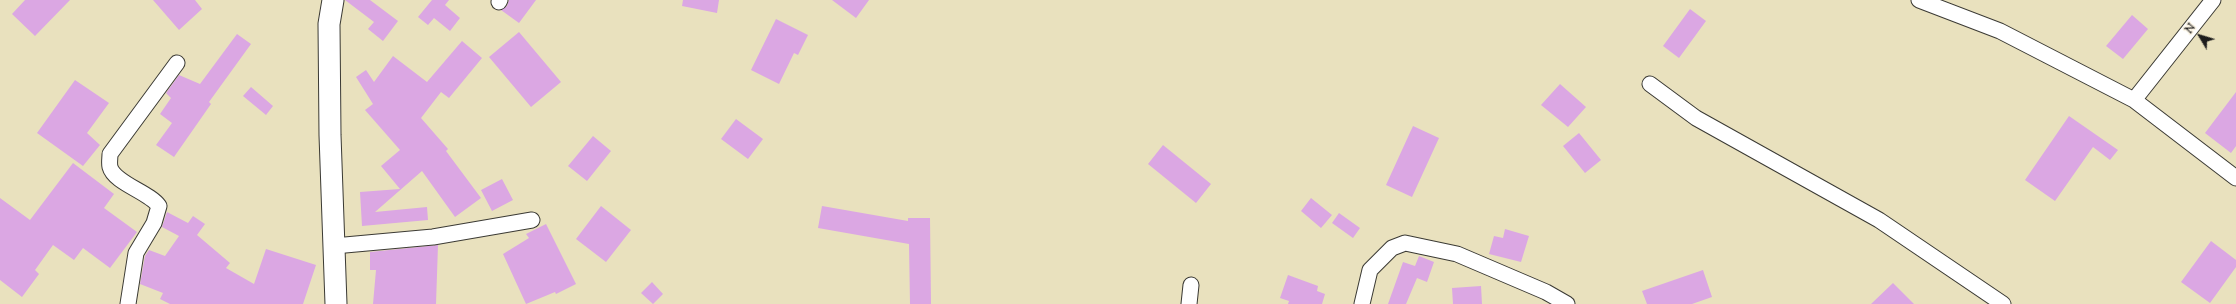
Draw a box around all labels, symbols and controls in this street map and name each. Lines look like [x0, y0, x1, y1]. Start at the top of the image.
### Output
north arrow [2180, 16, 2220, 56]
text: N [2182, 20, 2200, 37]

